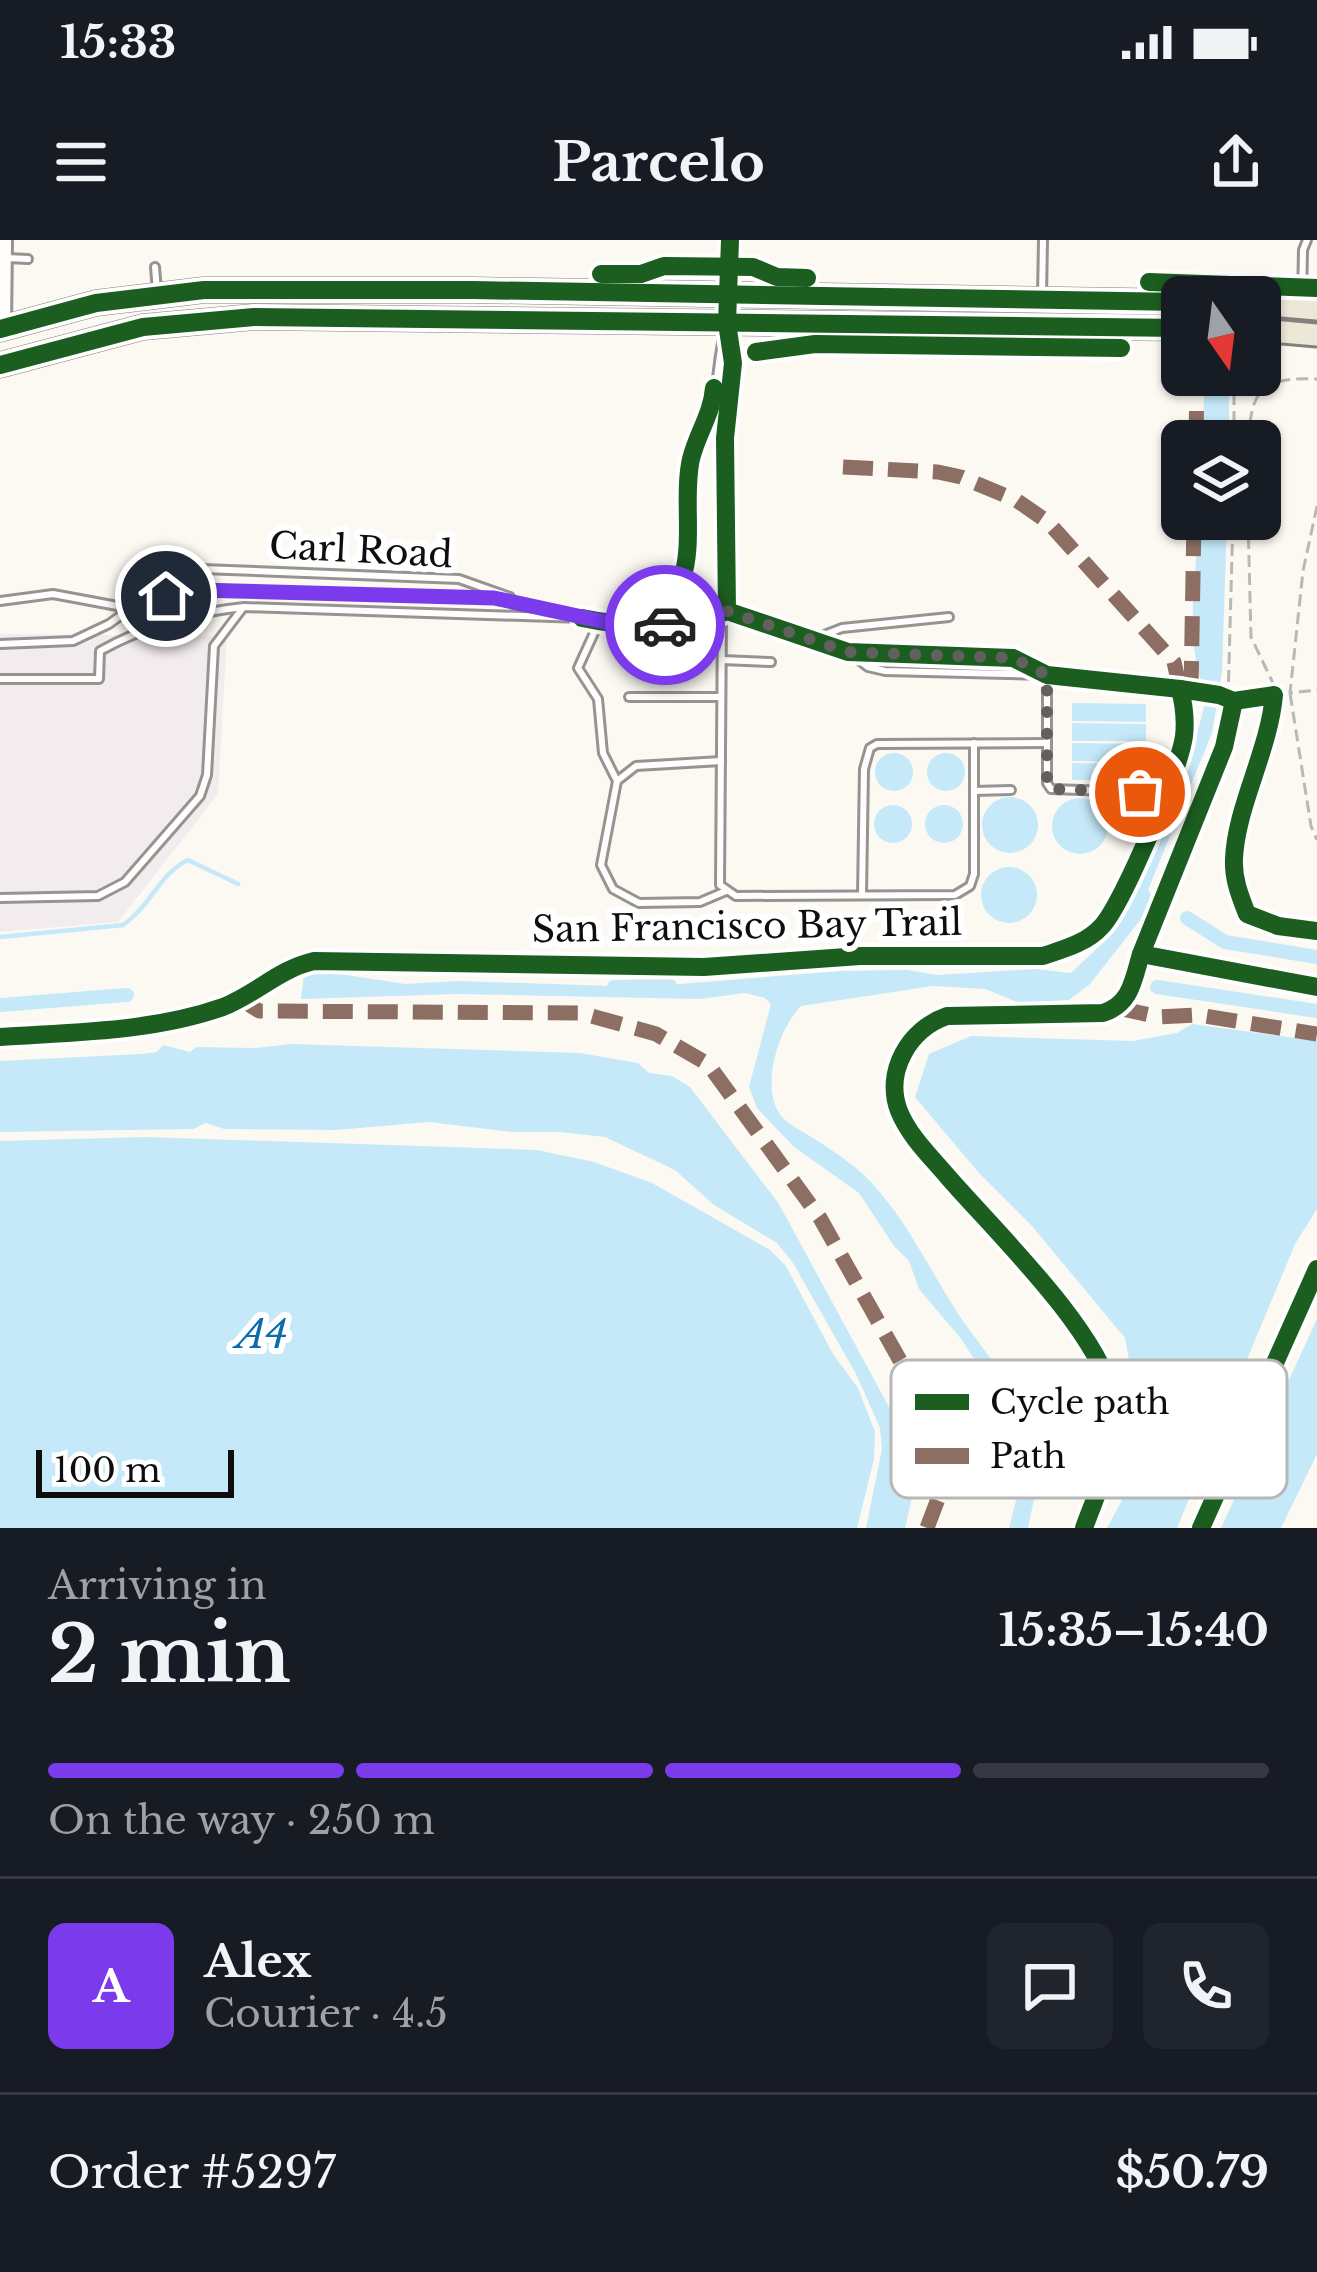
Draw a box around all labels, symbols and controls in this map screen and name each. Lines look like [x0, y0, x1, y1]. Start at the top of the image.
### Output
text: 15:33 [60, 14, 177, 70]
icon: menu [48, 129, 114, 195]
text: Parcelo [552, 129, 765, 196]
icon: share [1203, 129, 1269, 195]
north arrow [1161, 276, 1281, 396]
map controls [1161, 276, 1281, 540]
button: layers [1161, 420, 1281, 540]
street label: Carl Road [268, 523, 454, 577]
pin [115, 545, 217, 647]
icon: home [133, 563, 199, 629]
courier [605, 565, 725, 685]
icon: car [632, 592, 698, 658]
pin [1089, 741, 1191, 843]
icon: bag [1107, 759, 1173, 825]
street label: San Francisco Bay Trail [531, 900, 963, 952]
water label: A4 [231, 1310, 288, 1359]
legend [891, 1360, 1287, 1498]
text: Cycle path [990, 1382, 1170, 1423]
text: Path [990, 1436, 1066, 1477]
scale bar [36, 1444, 234, 1497]
text: 100 m [54, 1450, 161, 1491]
text: Arriving in [48, 1561, 267, 1610]
text: 15:35–15:40 [999, 1602, 1269, 1658]
text: 2 min [48, 1606, 291, 1703]
text: On the way · 250 m [48, 1796, 435, 1845]
button: chat [987, 1923, 1113, 2049]
button: phone [1143, 1923, 1269, 2049]
text: Alex [204, 1933, 311, 1989]
text: A [93, 1958, 129, 2014]
text: Courier · 4.5 [204, 1989, 448, 2038]
text: Order #5297 [48, 2144, 336, 2200]
text: $50.79 [1116, 2144, 1269, 2200]

